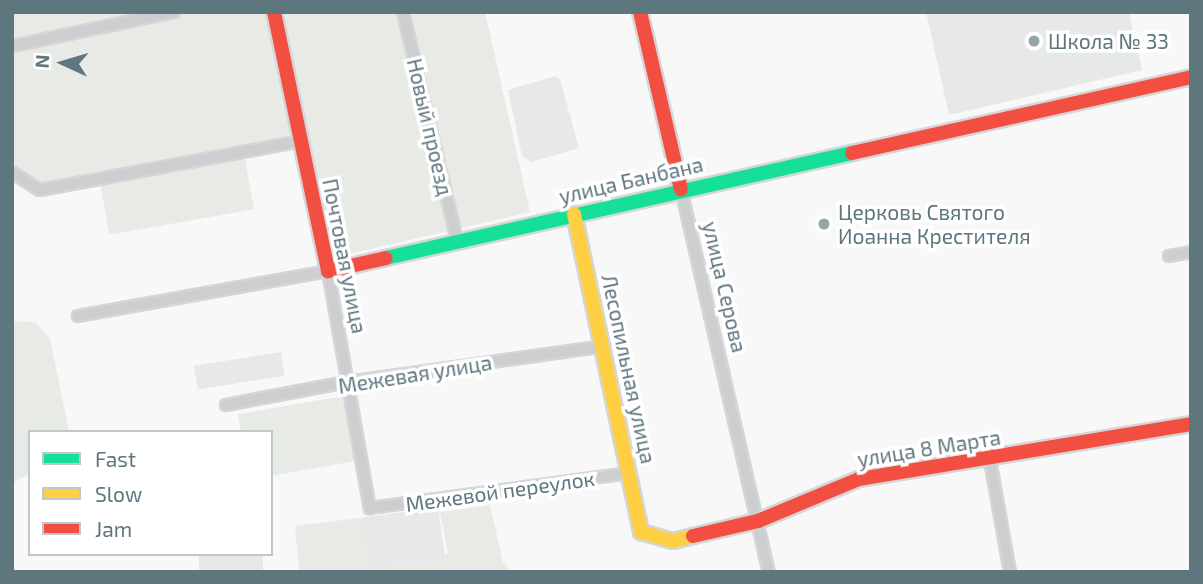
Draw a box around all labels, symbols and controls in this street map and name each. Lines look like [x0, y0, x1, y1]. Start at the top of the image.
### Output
north arrow [28, 28, 98, 98]
place label: Школа № 33 [1048, 28, 1169, 54]
marker: Школа № 33 [1026, 33, 1042, 49]
text: N [30, 54, 54, 69]
street label: Новый проезд [402, 56, 458, 198]
street label: улица Банбана [556, 151, 706, 209]
street label: Почтовая улица [318, 176, 372, 336]
place label: Церковь Святого Иоанна Крестителя [838, 199, 1031, 249]
marker: Церковь Святого Иоанна Крестителя [816, 216, 832, 232]
street label: улица Серова [698, 219, 752, 355]
street label: Лесопильная улица [597, 272, 661, 466]
street label: Межевая улица [336, 349, 494, 399]
street label: улица 8 Марта [855, 424, 1003, 472]
legend [28, 430, 273, 556]
text: Fast [95, 446, 136, 471]
street label: Межевой переулок [404, 465, 596, 517]
text: Slow [95, 481, 142, 506]
text: Jam [95, 516, 132, 541]

